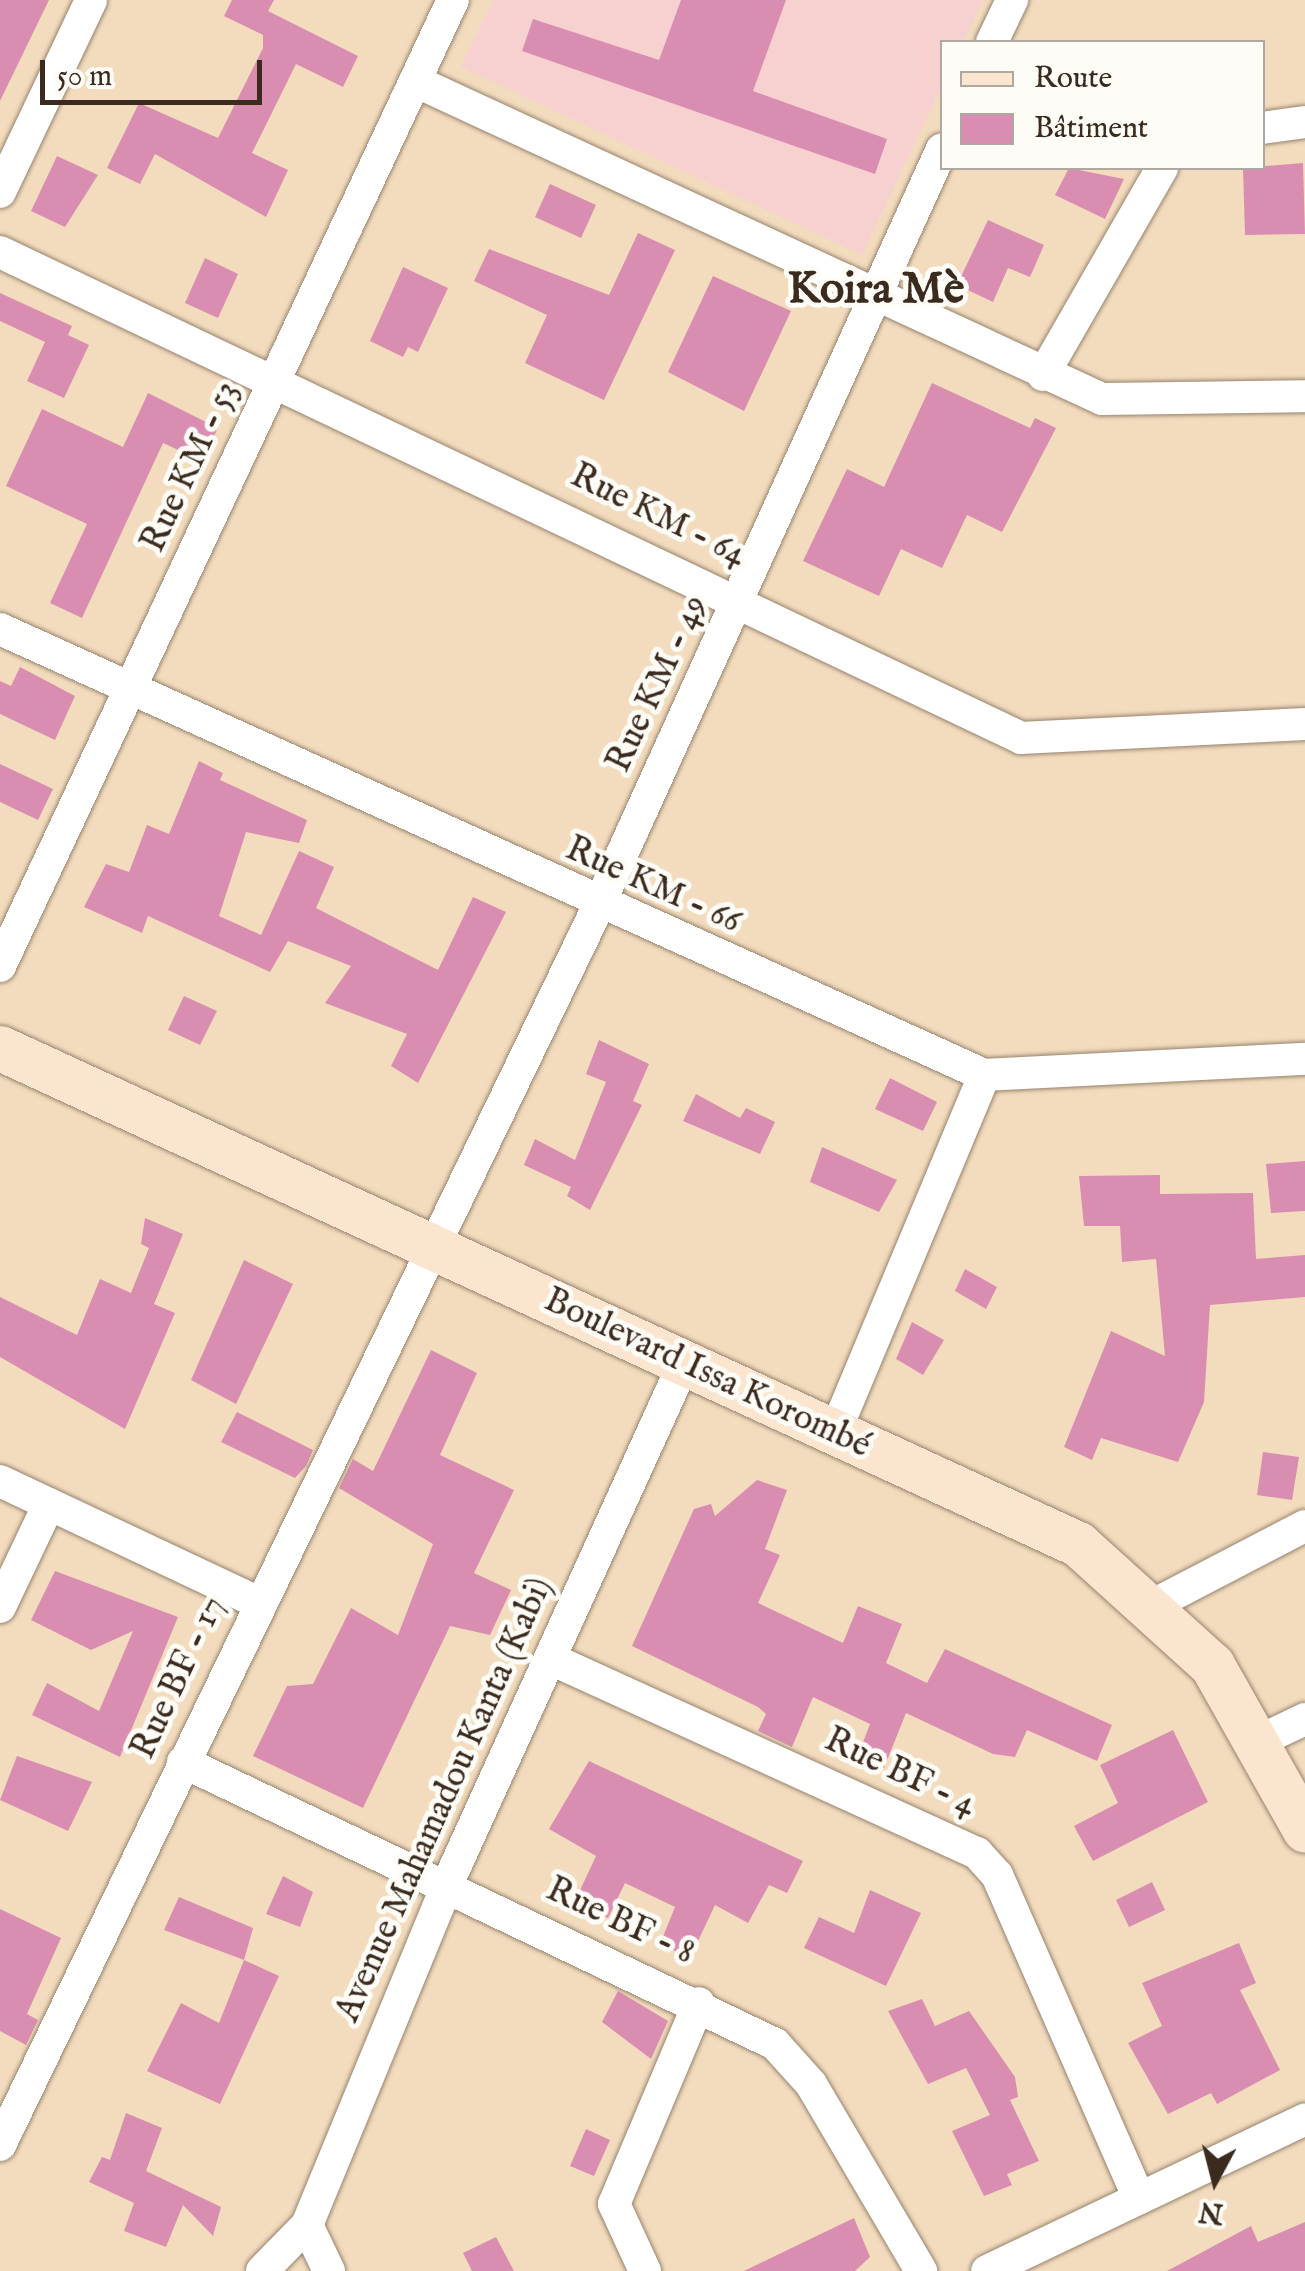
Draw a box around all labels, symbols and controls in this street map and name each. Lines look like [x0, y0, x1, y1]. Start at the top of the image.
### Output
scale bar [45, 40, 268, 102]
legend [940, 40, 1265, 170]
text: 50 m [57, 58, 112, 96]
text: Route [1034, 60, 1112, 98]
text: Bâtiment [1034, 110, 1148, 148]
district label: Koira Mè [788, 263, 964, 317]
street label: Rue KM - 53 [133, 375, 249, 559]
street label: Rue KM - 64 [563, 455, 753, 577]
street label: Rue KM - 49 [599, 589, 717, 779]
street label: Rue KM - 66 [559, 829, 747, 943]
street label: Boulevard Issa Korombé [537, 1280, 877, 1468]
street label: Avenue Mahamadou Kanta (Kabi) [328, 1571, 562, 2029]
street label: Rue BF - 17 [123, 1590, 235, 1766]
street label: Rue BF - 4 [818, 1720, 982, 1826]
street label: Rue BF - 8 [539, 1869, 701, 1975]
north arrow [1165, 2131, 1265, 2231]
text: N [1197, 2192, 1225, 2230]

